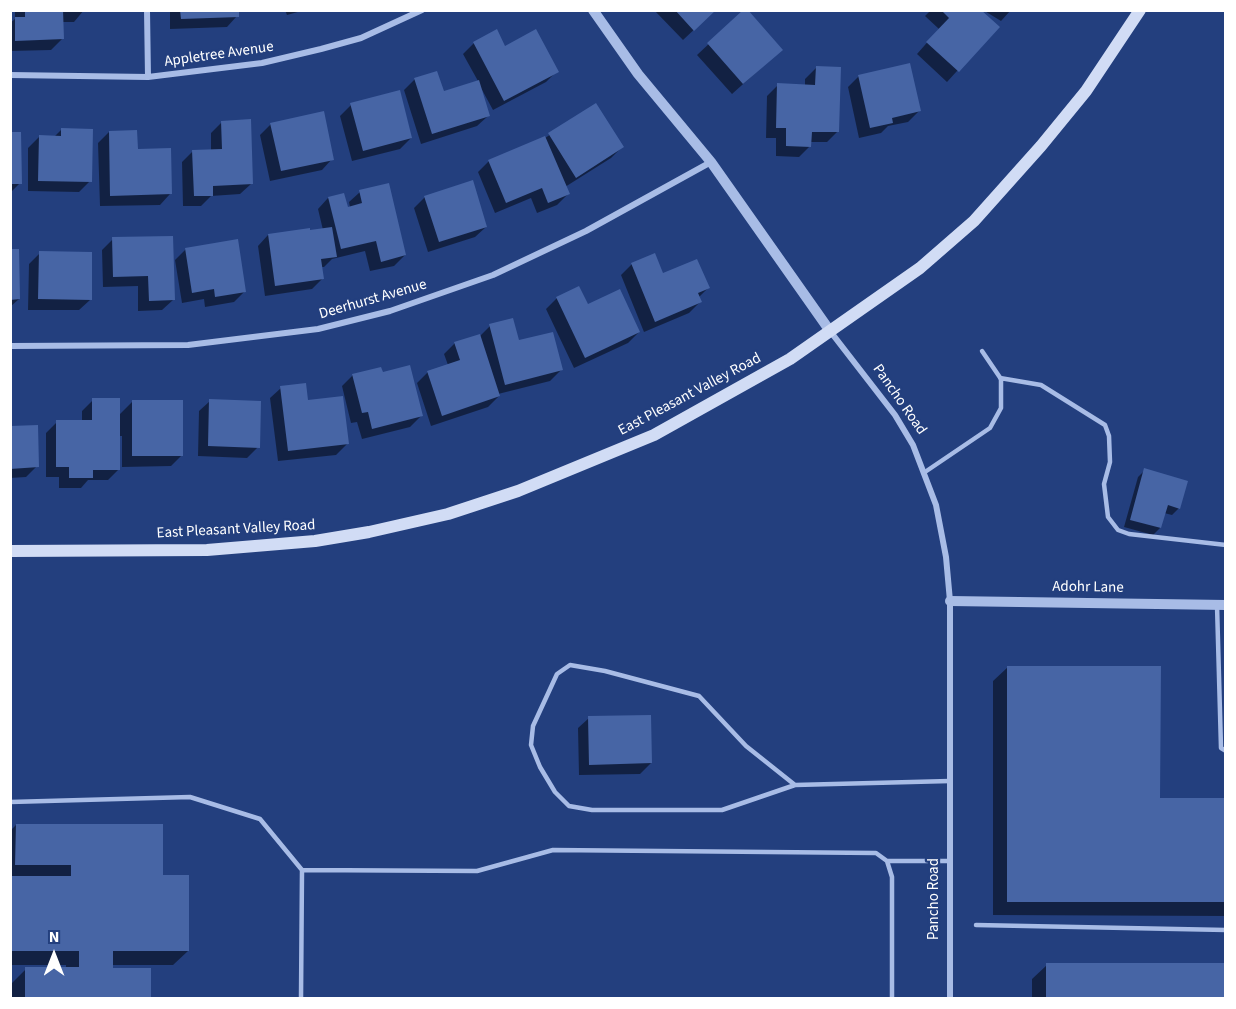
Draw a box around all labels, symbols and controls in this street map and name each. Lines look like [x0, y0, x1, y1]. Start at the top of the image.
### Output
street label: Appletree Avenue [163, 38, 275, 72]
street label: Deerhurst Avenue [317, 276, 429, 324]
street label: East Pleasant Valley Road [616, 350, 764, 440]
street label: Pancho Road [868, 361, 930, 439]
street label: East Pleasant Valley Road [156, 517, 316, 543]
street label: Adohr Lane [1052, 578, 1124, 598]
street label: Pancho Road [926, 858, 944, 940]
north arrow [24, 925, 84, 985]
text: N [49, 926, 59, 948]

